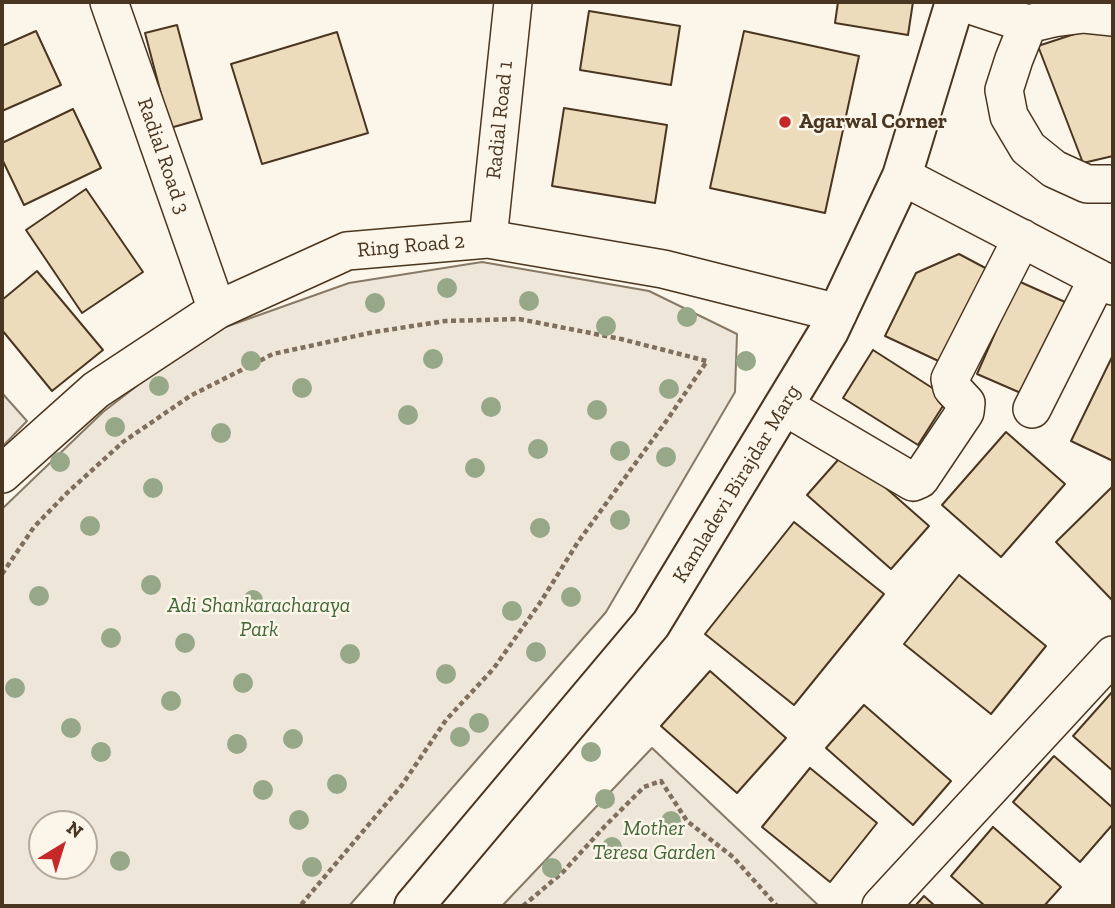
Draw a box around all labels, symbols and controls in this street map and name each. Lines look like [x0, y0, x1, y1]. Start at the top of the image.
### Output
street label: Radial Road 1 [481, 60, 519, 180]
street label: Radial Road 3 [131, 95, 195, 217]
place label: Agarwal Corner [799, 109, 947, 135]
marker: Agarwal Corner [777, 114, 793, 130]
street label: Ring Road 2 [356, 229, 466, 263]
street label: Kamladevi Birajdar Marg [668, 380, 806, 588]
park label: Adi Shankaracharaya Park [168, 593, 350, 643]
north arrow [28, 810, 98, 880]
text: N [62, 816, 88, 843]
park label: Mother Teresa Garden [592, 816, 716, 866]

